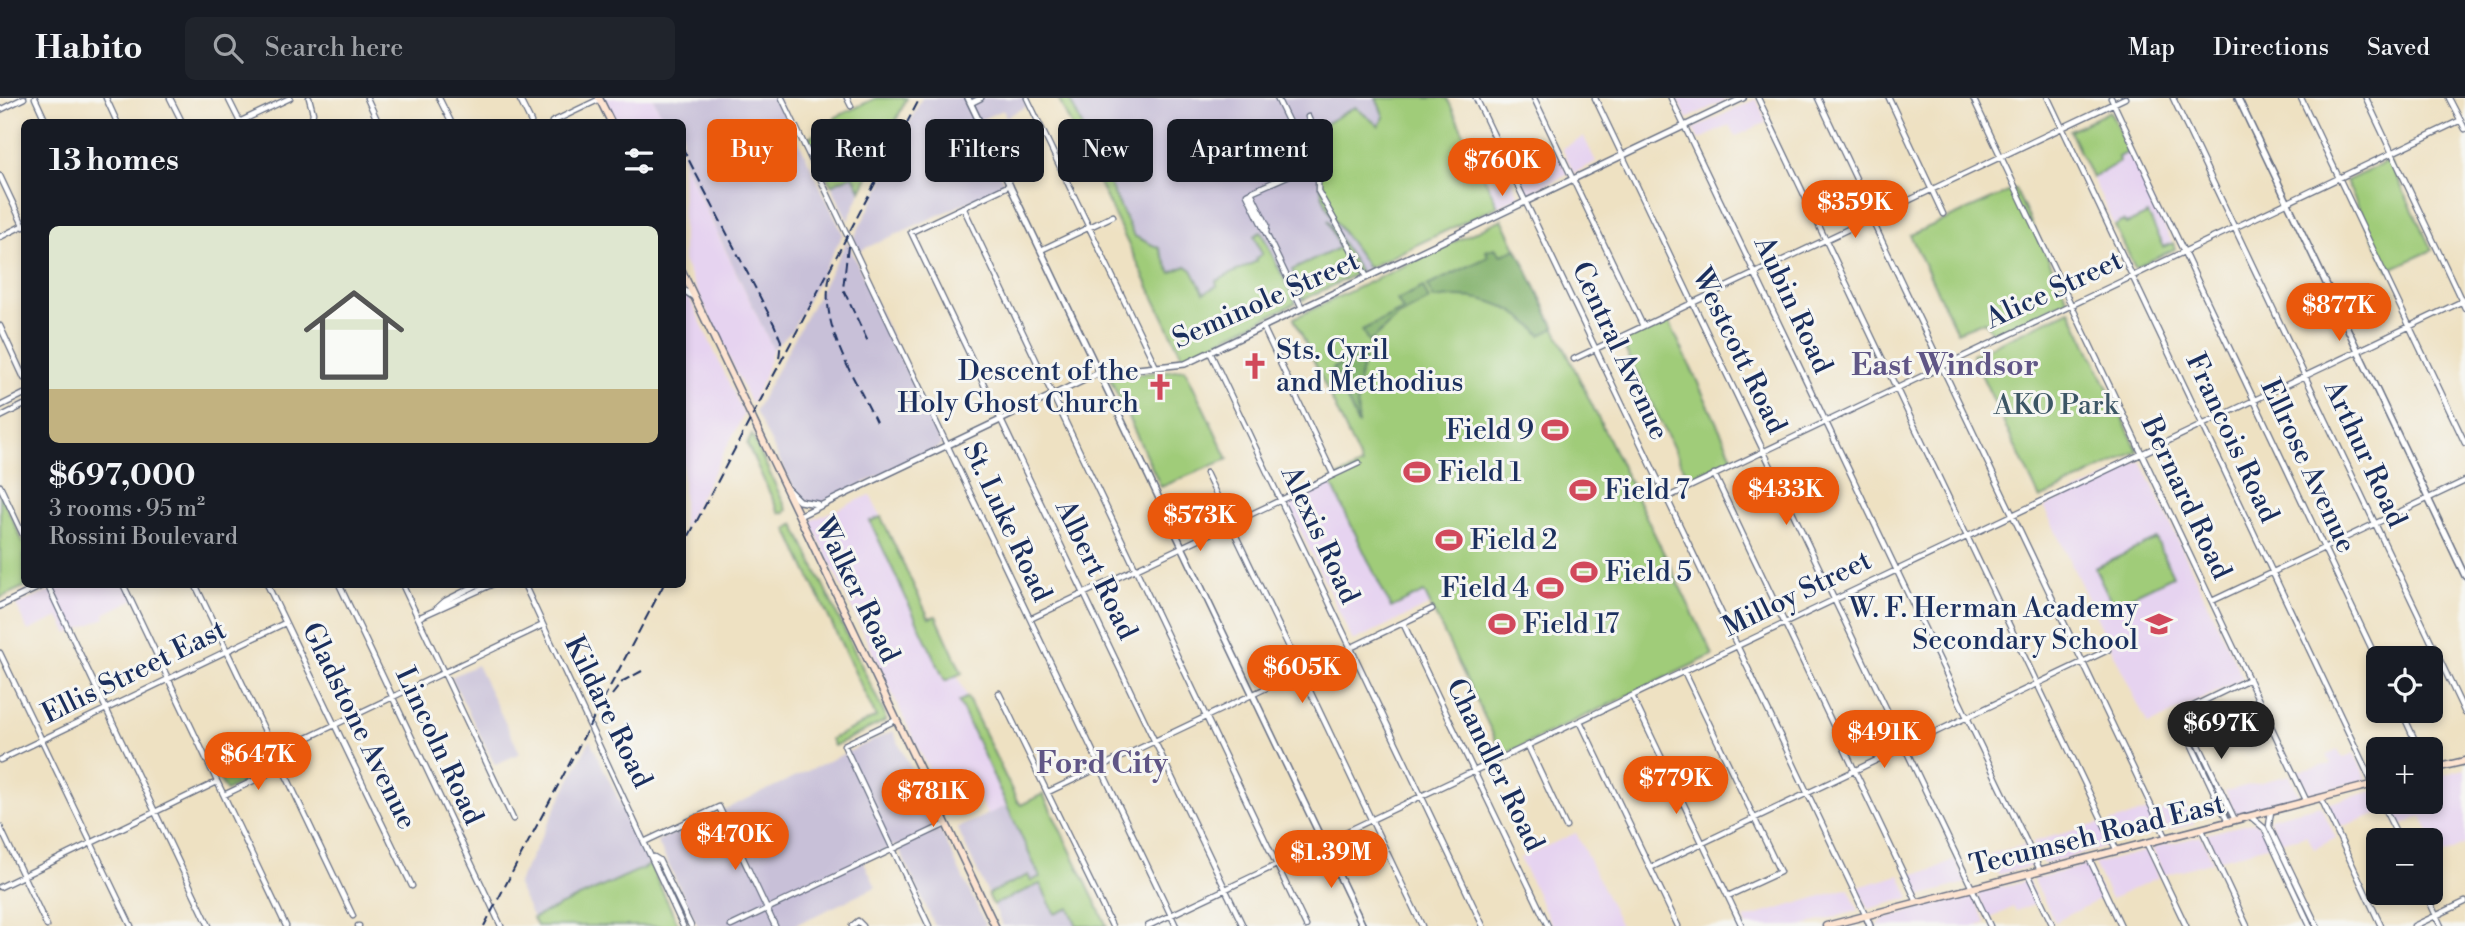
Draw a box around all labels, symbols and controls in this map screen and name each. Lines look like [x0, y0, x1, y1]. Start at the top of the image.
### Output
search box [185, 17, 675, 80]
text: Habito [35, 28, 143, 69]
icon: search [209, 29, 247, 67]
text: Search here [265, 32, 404, 64]
text: Map [2128, 33, 2175, 63]
text: Directions [2213, 33, 2329, 63]
text: Saved [2367, 33, 2430, 63]
chip: Buy [707, 119, 797, 182]
chip: Rent [811, 119, 911, 182]
chip: Filters [925, 119, 1044, 182]
chip: New [1058, 119, 1153, 182]
chip: Apartment [1167, 119, 1333, 182]
pin: $760K [1453, 139, 1551, 198]
text: 13 homes [49, 142, 179, 180]
icon: filters [620, 142, 658, 180]
text: $760K [1464, 147, 1540, 175]
pin: $359K [1806, 180, 1904, 240]
text: $359K [1818, 189, 1892, 217]
street label: Aubin Road [1746, 230, 1840, 379]
street label: Seminole Street [1167, 243, 1365, 357]
street label: Alice Street [1979, 243, 2128, 337]
street label: Central Avenue [1563, 256, 1677, 446]
street label: Westcott Road [1683, 262, 1794, 440]
icon: home [291, 272, 417, 398]
pin: $877K [2290, 284, 2388, 343]
text: $877K [2302, 292, 2376, 320]
place label: Sts. Cyril and Methodius [1276, 333, 1463, 400]
district label: East Windsor [1851, 347, 2039, 385]
street label: Francois Road [2177, 348, 2287, 528]
church icon: Sts. Cyril and Methodius [1240, 351, 1270, 381]
place label: Descent of the Holy Ghost Church [898, 354, 1139, 421]
church icon: Descent of the Holy Ghost Church [1145, 372, 1175, 402]
street label: Ellrose Avenue [2252, 373, 2364, 559]
street label: Arthur Road [2315, 374, 2414, 533]
park label: AKO Park [1993, 388, 2120, 423]
street label: Bernard Road [2133, 410, 2239, 585]
place label: Field 9 [1446, 413, 1534, 448]
sports icon: Field 9 [1540, 415, 1570, 445]
street label: St. Luke Road [955, 437, 1059, 607]
place label: Field 1 [1438, 455, 1522, 490]
text: $697,000 [49, 457, 196, 495]
sports icon: Field 1 [1402, 457, 1432, 487]
street label: Alexis Road [1272, 460, 1367, 609]
pin: $433K [1737, 468, 1835, 527]
place label: Field 7 [1604, 473, 1690, 508]
sports icon: Field 7 [1568, 475, 1598, 505]
text: $433K [1748, 476, 1824, 504]
street label: Albert Road [1047, 494, 1145, 646]
pin: $573K [1151, 494, 1249, 553]
text: 3 rooms · 95 m² [49, 495, 205, 523]
text: $573K [1164, 502, 1236, 530]
street label: Walker Road [806, 511, 907, 668]
text: Rossini Boulevard [49, 523, 238, 551]
place label: Field 2 [1470, 523, 1557, 558]
sports icon: Field 2 [1434, 525, 1464, 555]
street label: Milloy Street [1717, 543, 1877, 645]
place label: Field 5 [1605, 555, 1692, 590]
sports icon: Field 5 [1569, 557, 1599, 587]
place label: Field 4 [1441, 571, 1529, 606]
sports icon: Field 4 [1535, 573, 1565, 603]
place label: W. F. Herman Academy Secondary School [1848, 591, 2138, 658]
place label: Field 17 [1523, 607, 1619, 642]
sports icon: Field 17 [1487, 609, 1517, 639]
school or university icon: W. F. Herman Academy Secondary School [2144, 609, 2174, 639]
street label: Ellis Street East [36, 612, 232, 732]
street label: Gladstone Avenue [294, 617, 424, 835]
street label: Kildare Road [556, 630, 660, 794]
pin: $605K [1253, 646, 1351, 705]
map controls [2366, 646, 2443, 905]
button: locate [2366, 646, 2443, 723]
text: $605K [1263, 654, 1341, 682]
street label: Lincoln Road [387, 662, 491, 831]
street label: Chandler Road [1438, 673, 1552, 857]
pin: $697K [2172, 702, 2270, 761]
pin: $491K [1835, 710, 1933, 770]
text: $697K [2184, 710, 2258, 738]
text: $491K [1848, 719, 1920, 747]
pin: $647K [209, 732, 307, 792]
button: + [2366, 737, 2443, 814]
text: $647K [220, 741, 296, 769]
district label: Ford City [1036, 745, 1169, 783]
pin: $779K [1627, 756, 1725, 816]
text: $779K [1639, 765, 1713, 793]
pin: $781K [884, 770, 982, 829]
text: $781K [898, 778, 968, 806]
street label: Tecumseh Road East [1966, 786, 2228, 884]
pin: $470K [686, 812, 784, 872]
text: $470K [697, 821, 773, 849]
button: − [2366, 828, 2443, 905]
pin: $1.39M [1274, 830, 1388, 890]
text: $1.39M [1291, 839, 1371, 867]

